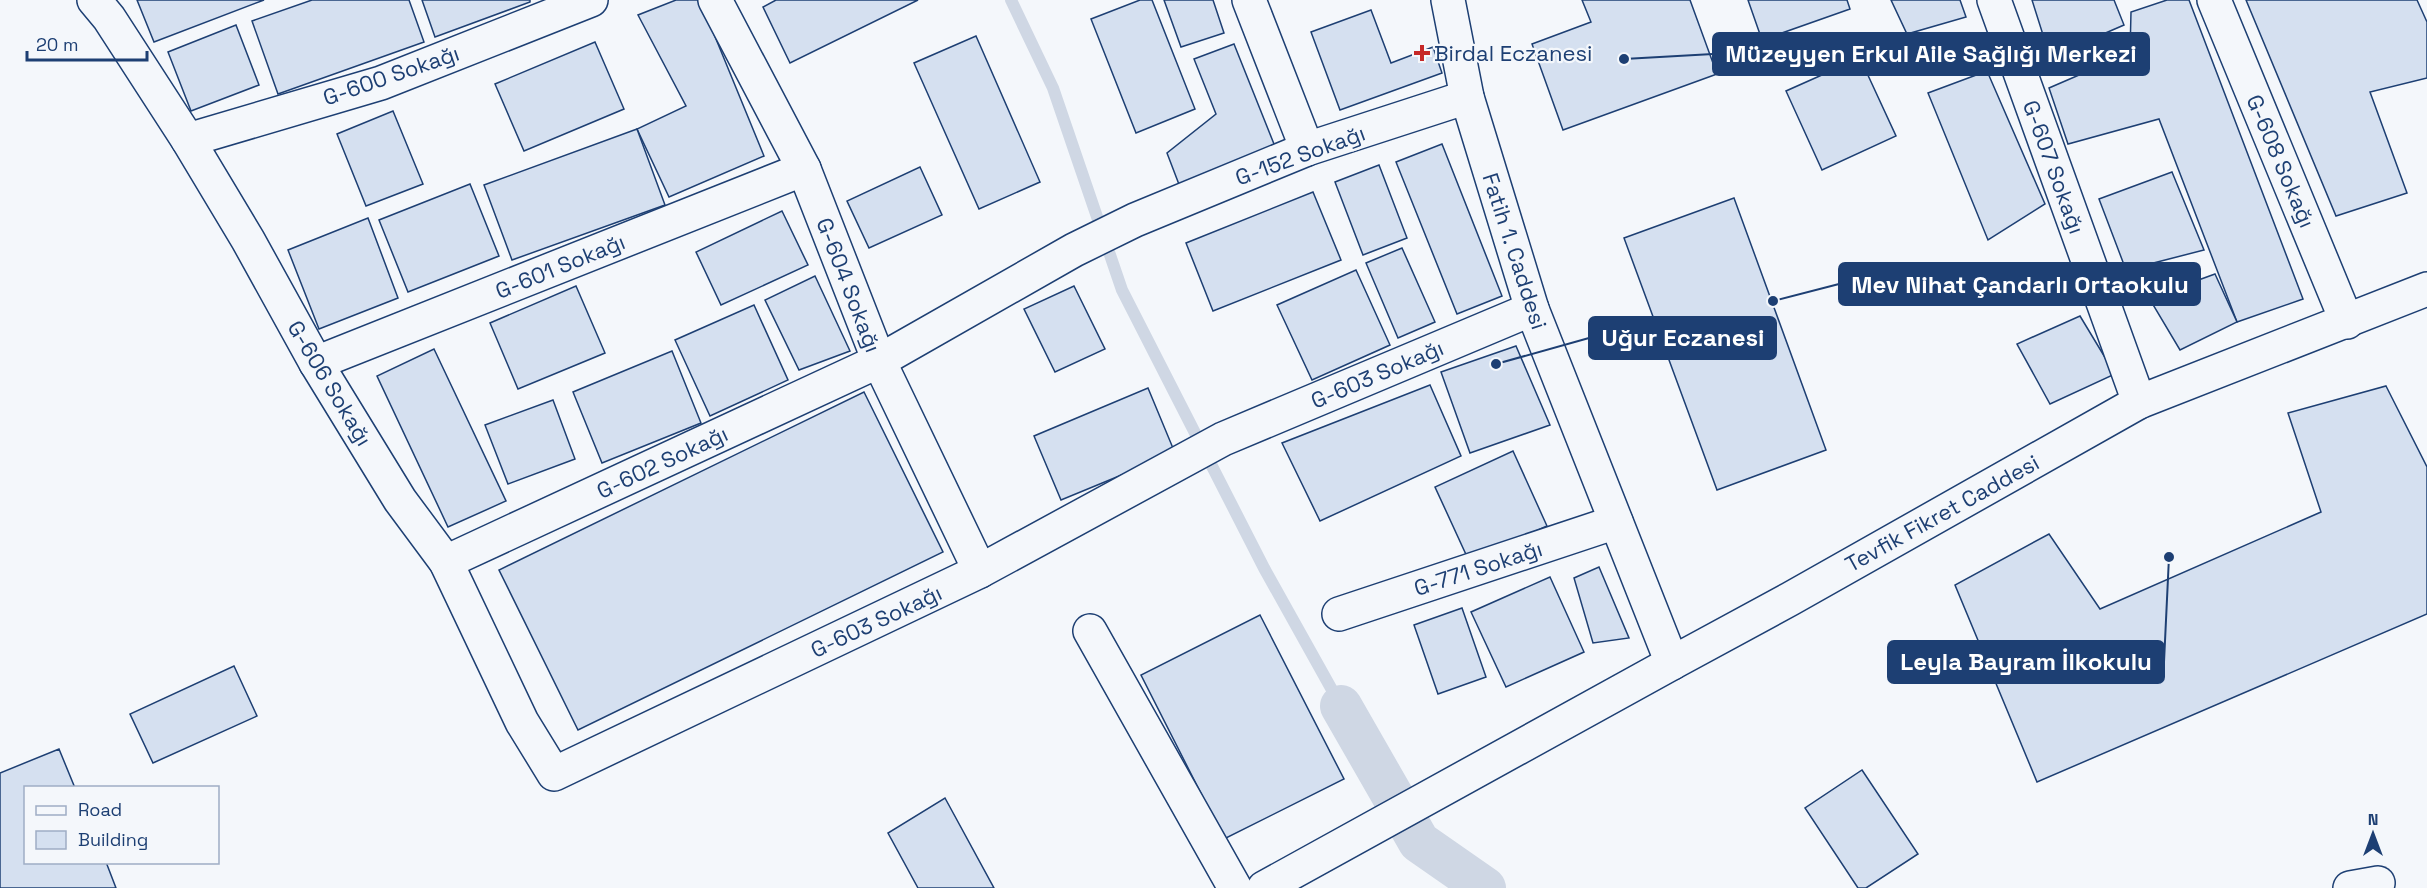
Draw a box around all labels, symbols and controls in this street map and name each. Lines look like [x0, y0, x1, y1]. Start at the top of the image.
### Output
scale bar [27, 24, 147, 62]
text: 20 m [36, 33, 79, 56]
callout: Müzeyyen Erkul Aile Sağlığı Merkezi [1713, 33, 2149, 75]
text: Müzeyyen Erkul Aile Sağlığı Merkezi [1725, 38, 2137, 69]
street label: G-600 Sokağı [319, 39, 463, 111]
place label: Birdal Eczanesi [1434, 39, 1592, 67]
marker: Birdal Eczanesi [1415, 46, 1429, 60]
street label: G-608 Sokağı [2240, 90, 2322, 232]
street label: G-607 Sokağı [2017, 96, 2091, 238]
street label: G-152 Sokağı [1231, 119, 1369, 191]
street label: Fatih 1. Caddesi [1477, 169, 1553, 333]
street label: G-604 Sokağı [810, 214, 888, 356]
street label: G-601 Sokağı [491, 227, 629, 305]
callout: Mev Nihat Çandarlı Ortaokulu [1839, 263, 2200, 305]
text: Mev Nihat Çandarlı Ortaokulu [1851, 269, 2189, 300]
street label: G-606 Sokağı [282, 315, 378, 451]
callout: Uğur Eczanesi [1589, 317, 1776, 359]
text: Uğur Eczanesi [1602, 322, 1764, 353]
street label: G-603 Sokağı [1306, 333, 1448, 415]
street label: G-602 Sokağı [592, 419, 732, 505]
street label: Tevfik Fikret Caddesi [1840, 448, 2044, 578]
street label: G-771 Sokağı [1410, 534, 1546, 602]
street label: G-603 Sokağı [806, 578, 946, 664]
callout: Leyla Bayram İlkokulu [1888, 641, 2164, 683]
text: Leyla Bayram İlkokulu [1900, 646, 2152, 677]
legend [24, 786, 219, 864]
text: Road [78, 798, 122, 821]
north arrow [2343, 804, 2403, 864]
text: N [2368, 809, 2378, 830]
text: Building [78, 828, 148, 851]

